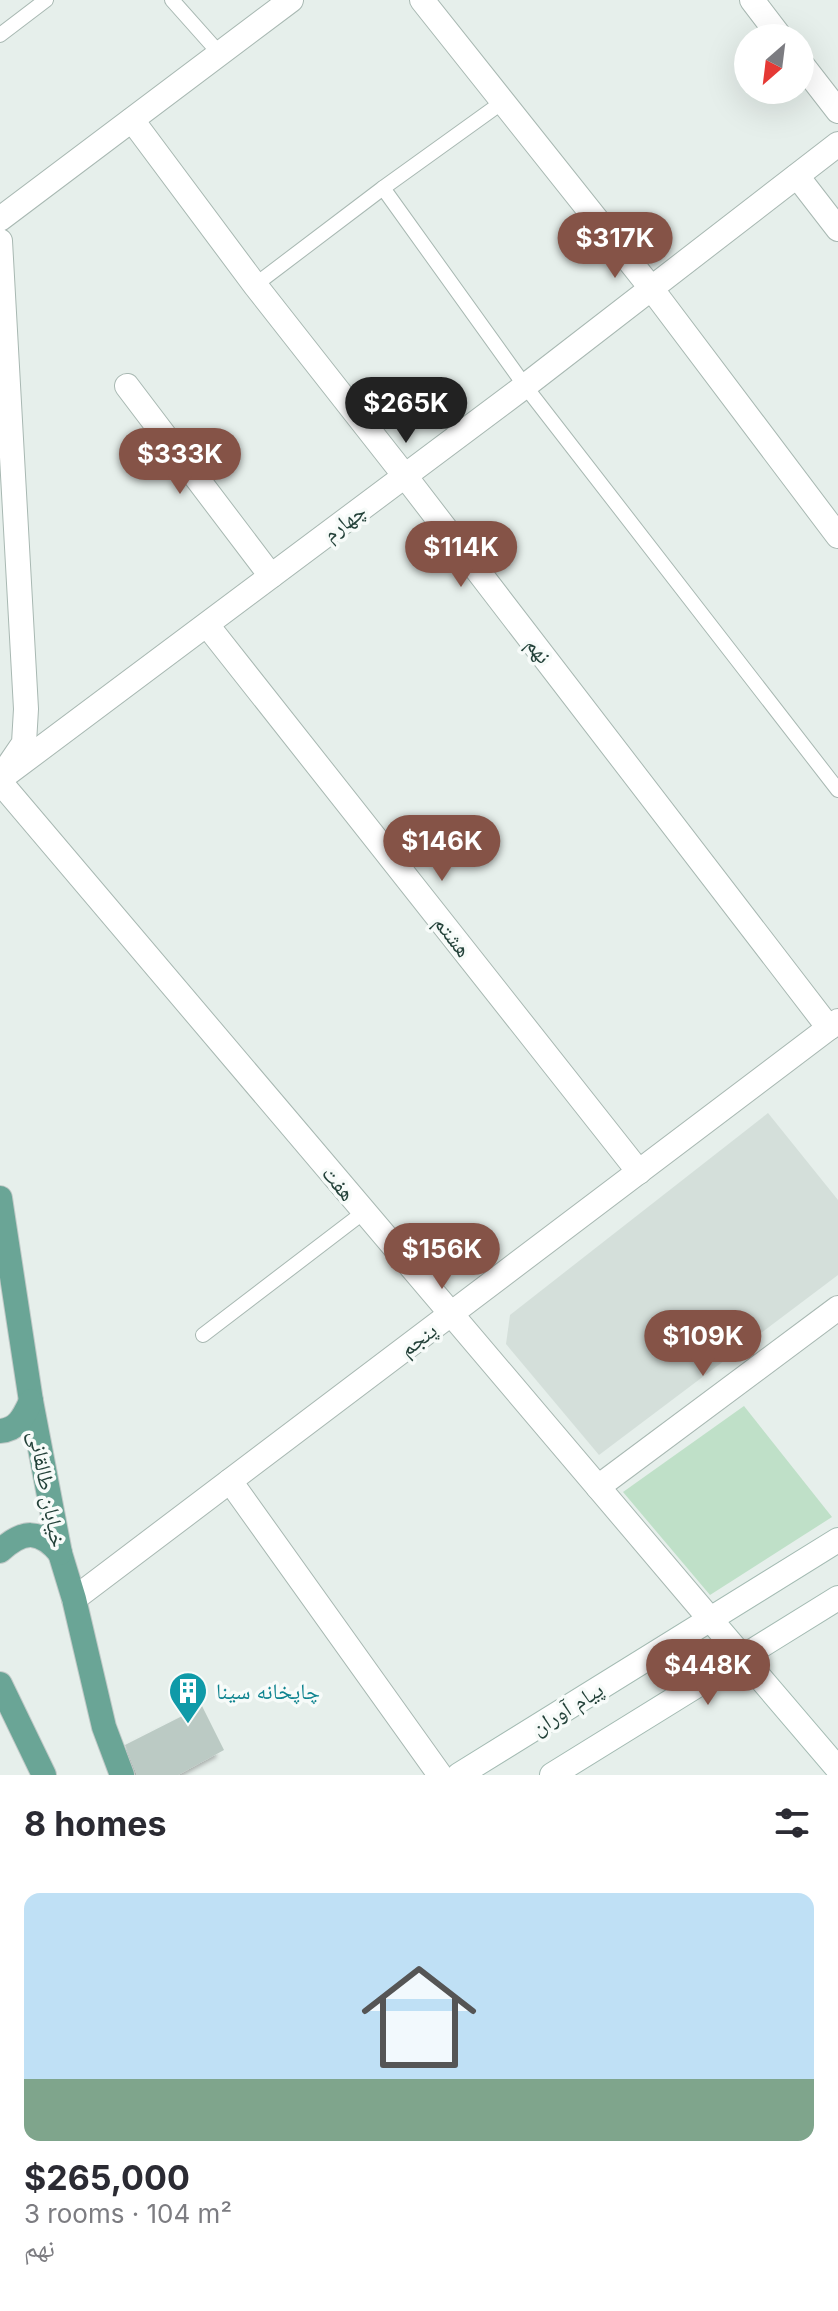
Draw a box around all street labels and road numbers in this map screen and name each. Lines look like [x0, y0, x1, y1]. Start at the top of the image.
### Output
street label: چهارم [317, 497, 372, 548]
street label: نهم [519, 632, 557, 670]
street label: هشتم [427, 910, 477, 963]
street label: هفت [317, 1160, 361, 1206]
street label: پنجم [394, 1317, 443, 1363]
street label: خیابان طالقانی [23, 1429, 72, 1550]
street label: پیام آوران [526, 1676, 609, 1742]

